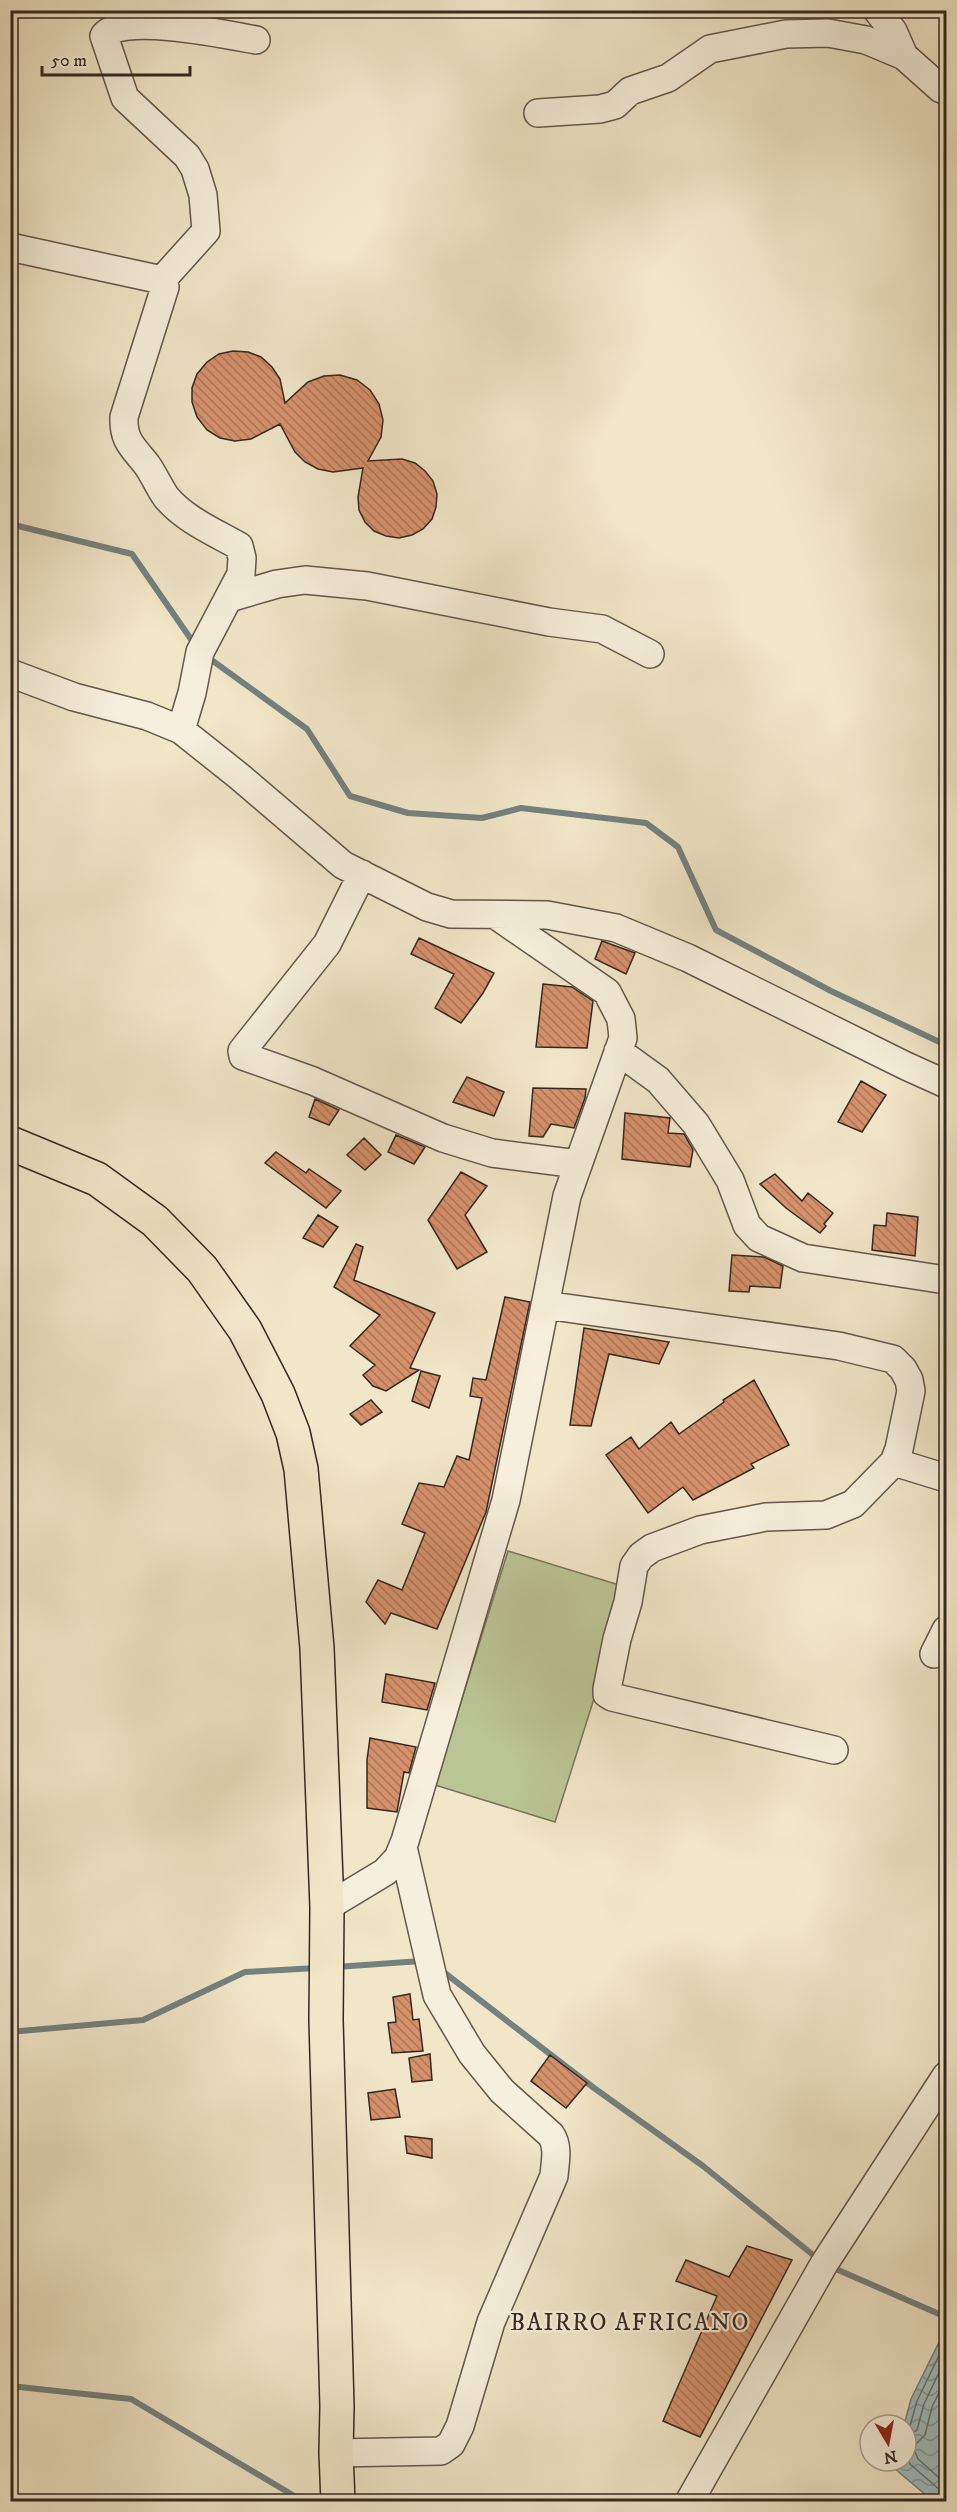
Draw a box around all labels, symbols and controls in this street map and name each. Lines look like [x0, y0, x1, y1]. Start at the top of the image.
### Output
scale bar [42, 39, 190, 77]
text: 50 m [51, 50, 87, 72]
district label: BAIRRO AFRICANO [510, 2308, 750, 2338]
north arrow [858, 2413, 918, 2473]
text: N [882, 2446, 899, 2468]

